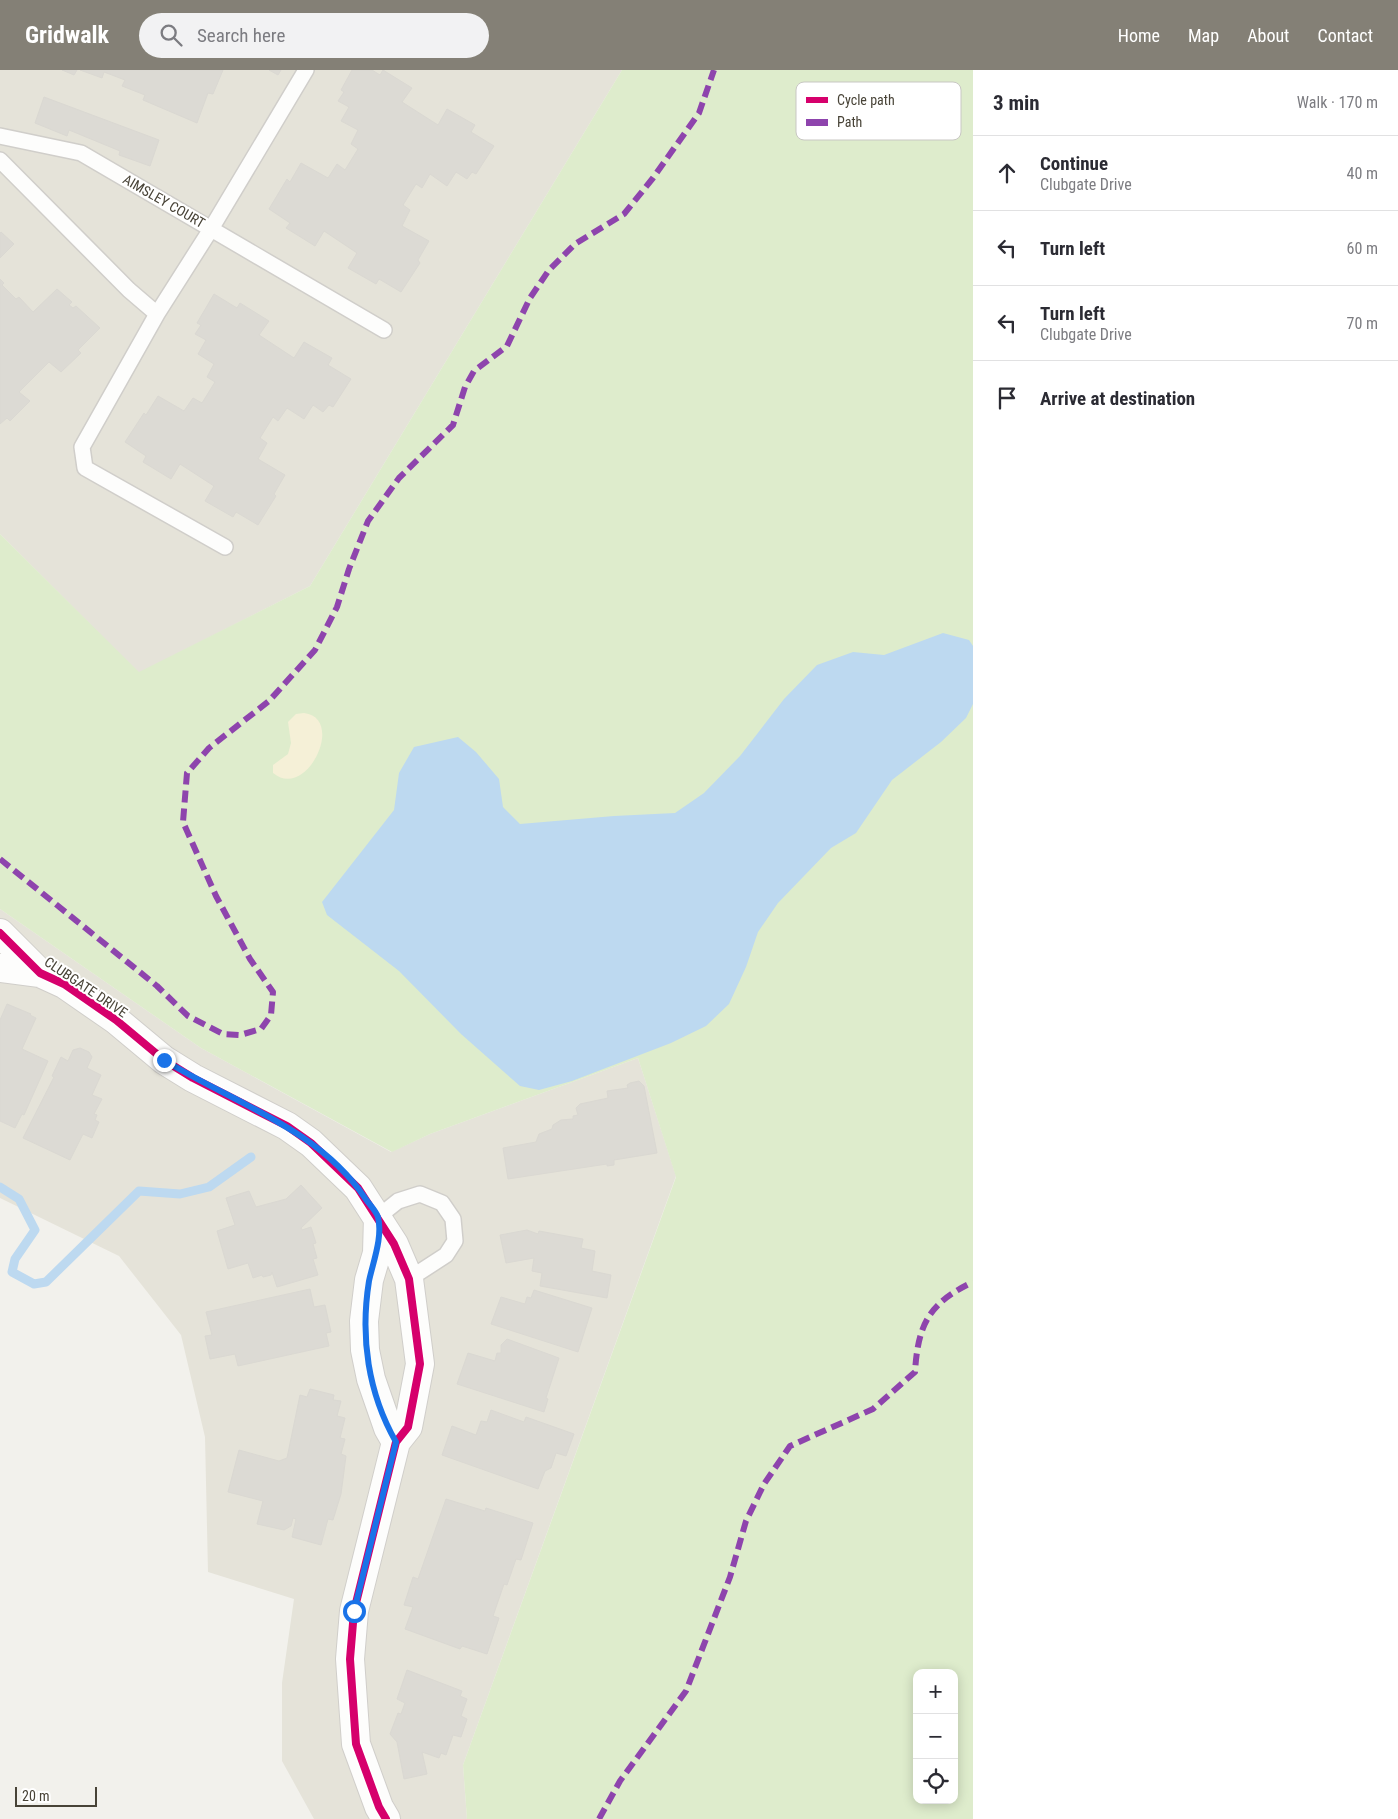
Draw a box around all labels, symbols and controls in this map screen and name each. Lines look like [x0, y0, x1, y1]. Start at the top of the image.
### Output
search box [139, 13, 489, 58]
text: Gridwalk [25, 21, 109, 49]
icon: search [157, 21, 185, 49]
text: Search here [197, 24, 285, 47]
text: Home [1118, 25, 1160, 46]
text: Map [1188, 25, 1219, 46]
text: About [1247, 25, 1289, 46]
text: Contact [1317, 25, 1373, 46]
legend [796, 82, 961, 140]
text: 3 min [993, 91, 1040, 115]
text: Cycle path [837, 92, 895, 108]
text: Walk · 170 m [1297, 93, 1378, 112]
text: Path [837, 114, 862, 130]
text: Continue [1040, 152, 1108, 175]
icon: ahead [993, 159, 1021, 187]
text: 40 m [1346, 164, 1378, 183]
street label: AIMSLEY COURT [120, 171, 208, 231]
text: Clubgate Drive [1040, 175, 1132, 194]
icon: left [993, 234, 1021, 262]
text: Turn left [1040, 237, 1105, 260]
text: 60 m [1346, 239, 1378, 258]
text: Turn left [1040, 302, 1105, 325]
icon: left [993, 309, 1021, 337]
text: 70 m [1346, 314, 1378, 333]
text: Clubgate Drive [1040, 325, 1132, 344]
icon: arrive [993, 384, 1021, 412]
text: Arrive at destination [1040, 387, 1195, 410]
street label: CLUBGATE DRIVE [42, 953, 130, 1021]
route end [153, 1049, 176, 1072]
route start [343, 1600, 366, 1623]
map controls [913, 1669, 958, 1804]
button: + [913, 1669, 958, 1714]
button: − [913, 1714, 958, 1759]
button: locate [913, 1759, 958, 1804]
scale bar [15, 1784, 98, 1807]
text: 20 m [22, 1788, 50, 1804]

